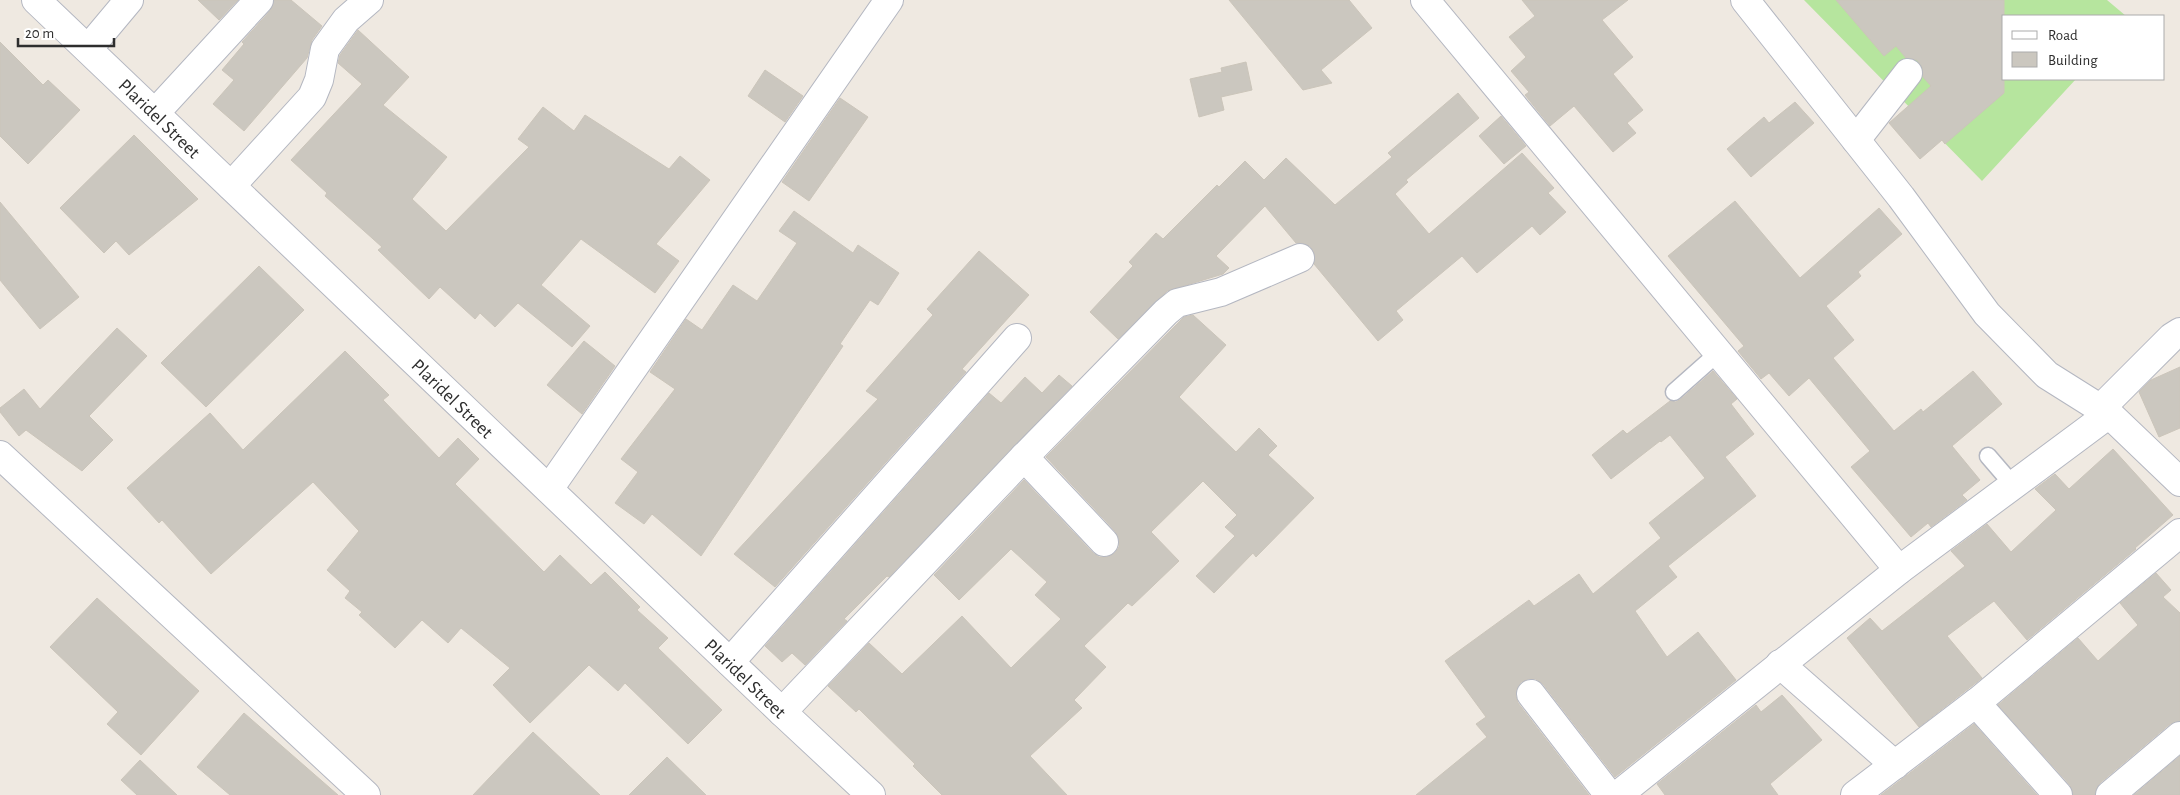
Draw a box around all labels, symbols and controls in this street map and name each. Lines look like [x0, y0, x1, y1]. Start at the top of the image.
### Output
scale bar [18, 15, 114, 47]
legend [2002, 15, 2165, 80]
text: 20 m [25, 26, 54, 41]
text: Road [2048, 28, 2078, 43]
text: Building [2048, 53, 2098, 68]
street label: Plaridel Street [115, 76, 203, 162]
street label: Plaridel Street [408, 356, 496, 442]
street label: Plaridel Street [701, 636, 789, 722]

